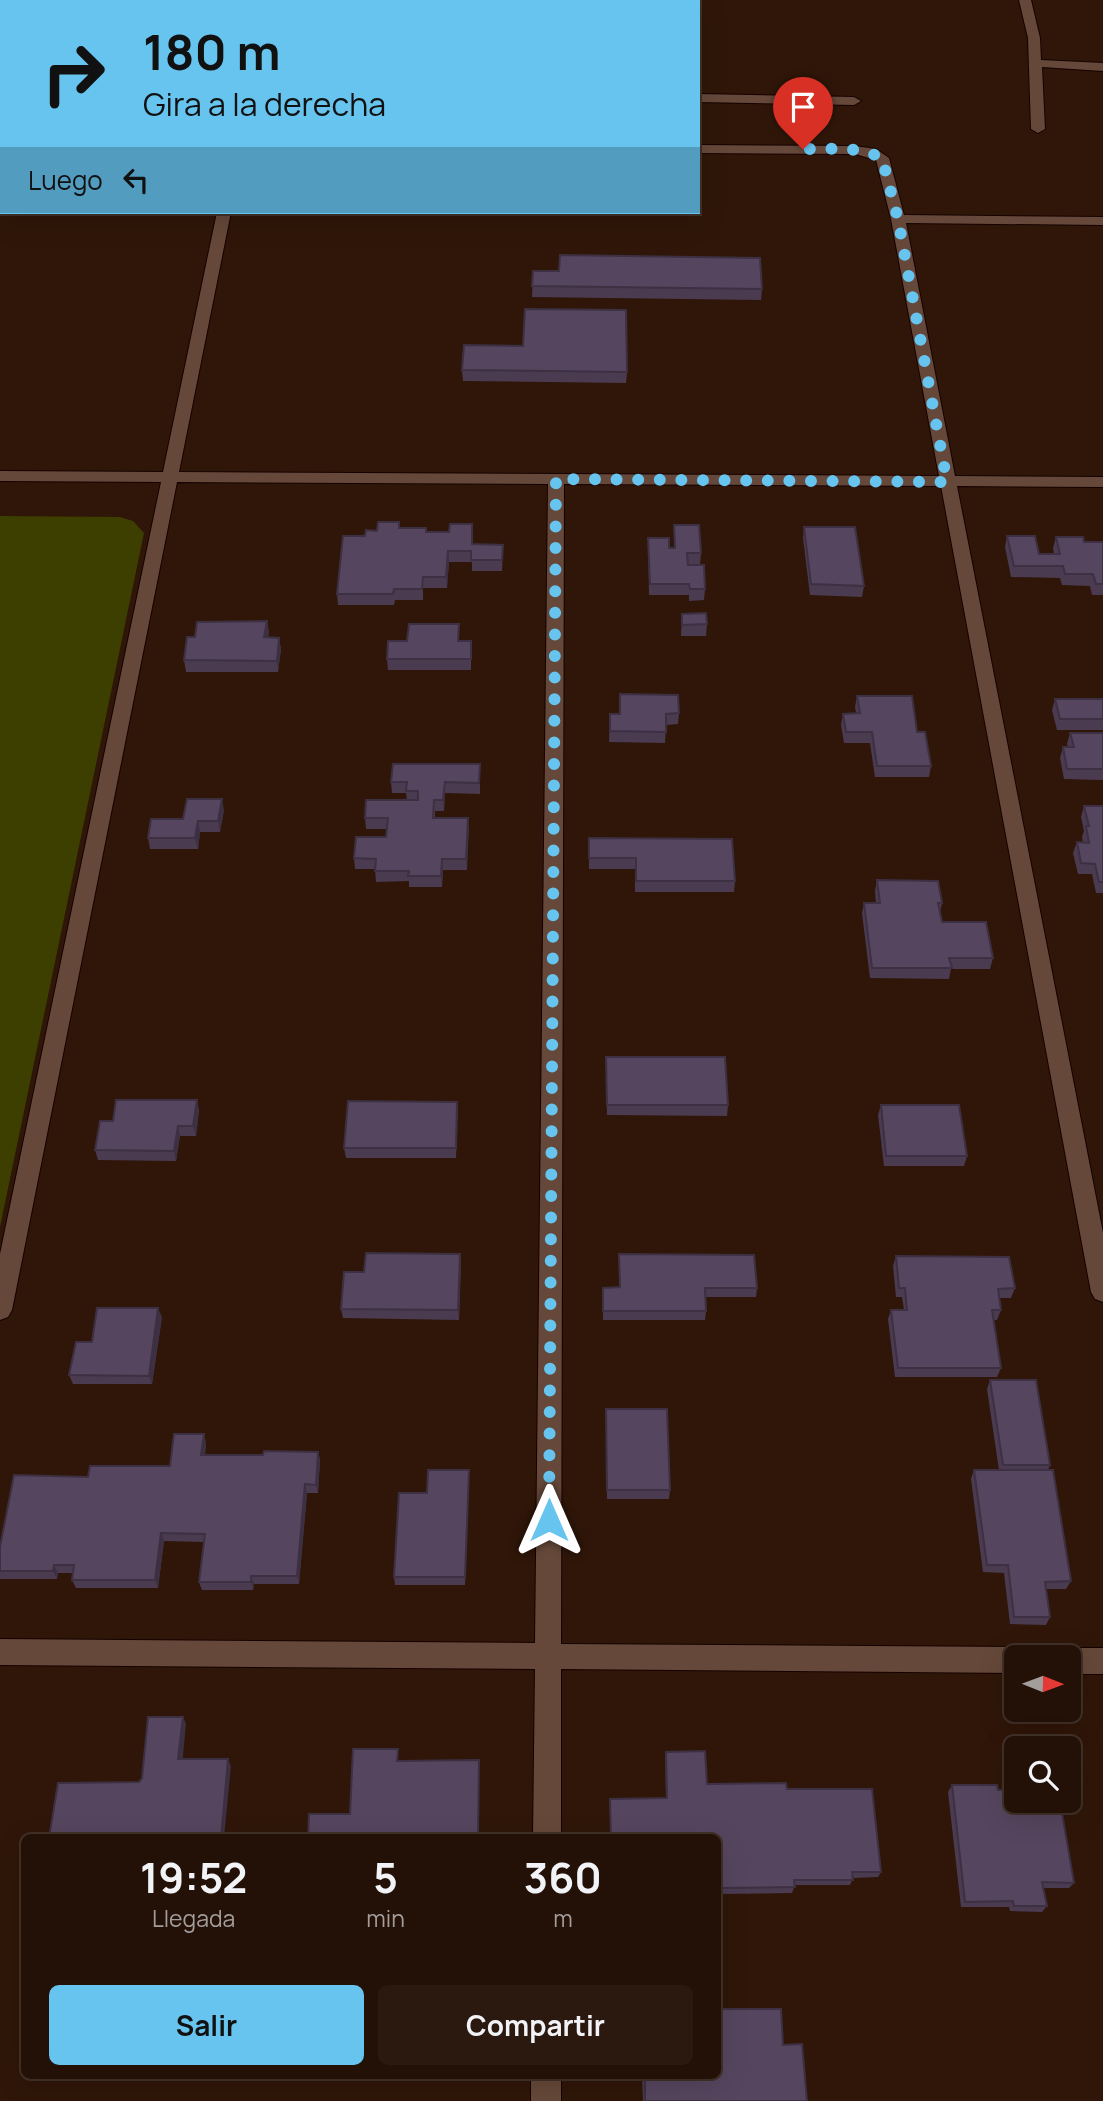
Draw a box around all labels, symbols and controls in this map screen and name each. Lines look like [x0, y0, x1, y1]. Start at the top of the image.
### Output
text: 180 m [143, 18, 281, 85]
icon: right [28, 28, 119, 119]
pin [773, 77, 833, 149]
text: Gira a la derecha [143, 82, 386, 126]
icon: arrive [784, 88, 822, 126]
icon: left [117, 161, 155, 199]
text: Luego [28, 162, 103, 198]
position arrow [512, 1483, 586, 1557]
north arrow [1004, 1645, 1082, 1722]
map controls [1004, 1645, 1081, 1813]
button: search [1004, 1736, 1081, 1813]
text: 19:52 [140, 1848, 247, 1906]
text: 5 [373, 1848, 398, 1906]
text: 360 [524, 1848, 602, 1906]
text: Llegada [152, 1902, 235, 1934]
text: min [366, 1902, 405, 1934]
text: m [553, 1902, 573, 1934]
button: Salir [49, 1985, 364, 2065]
button: Compartir [378, 1985, 693, 2065]

